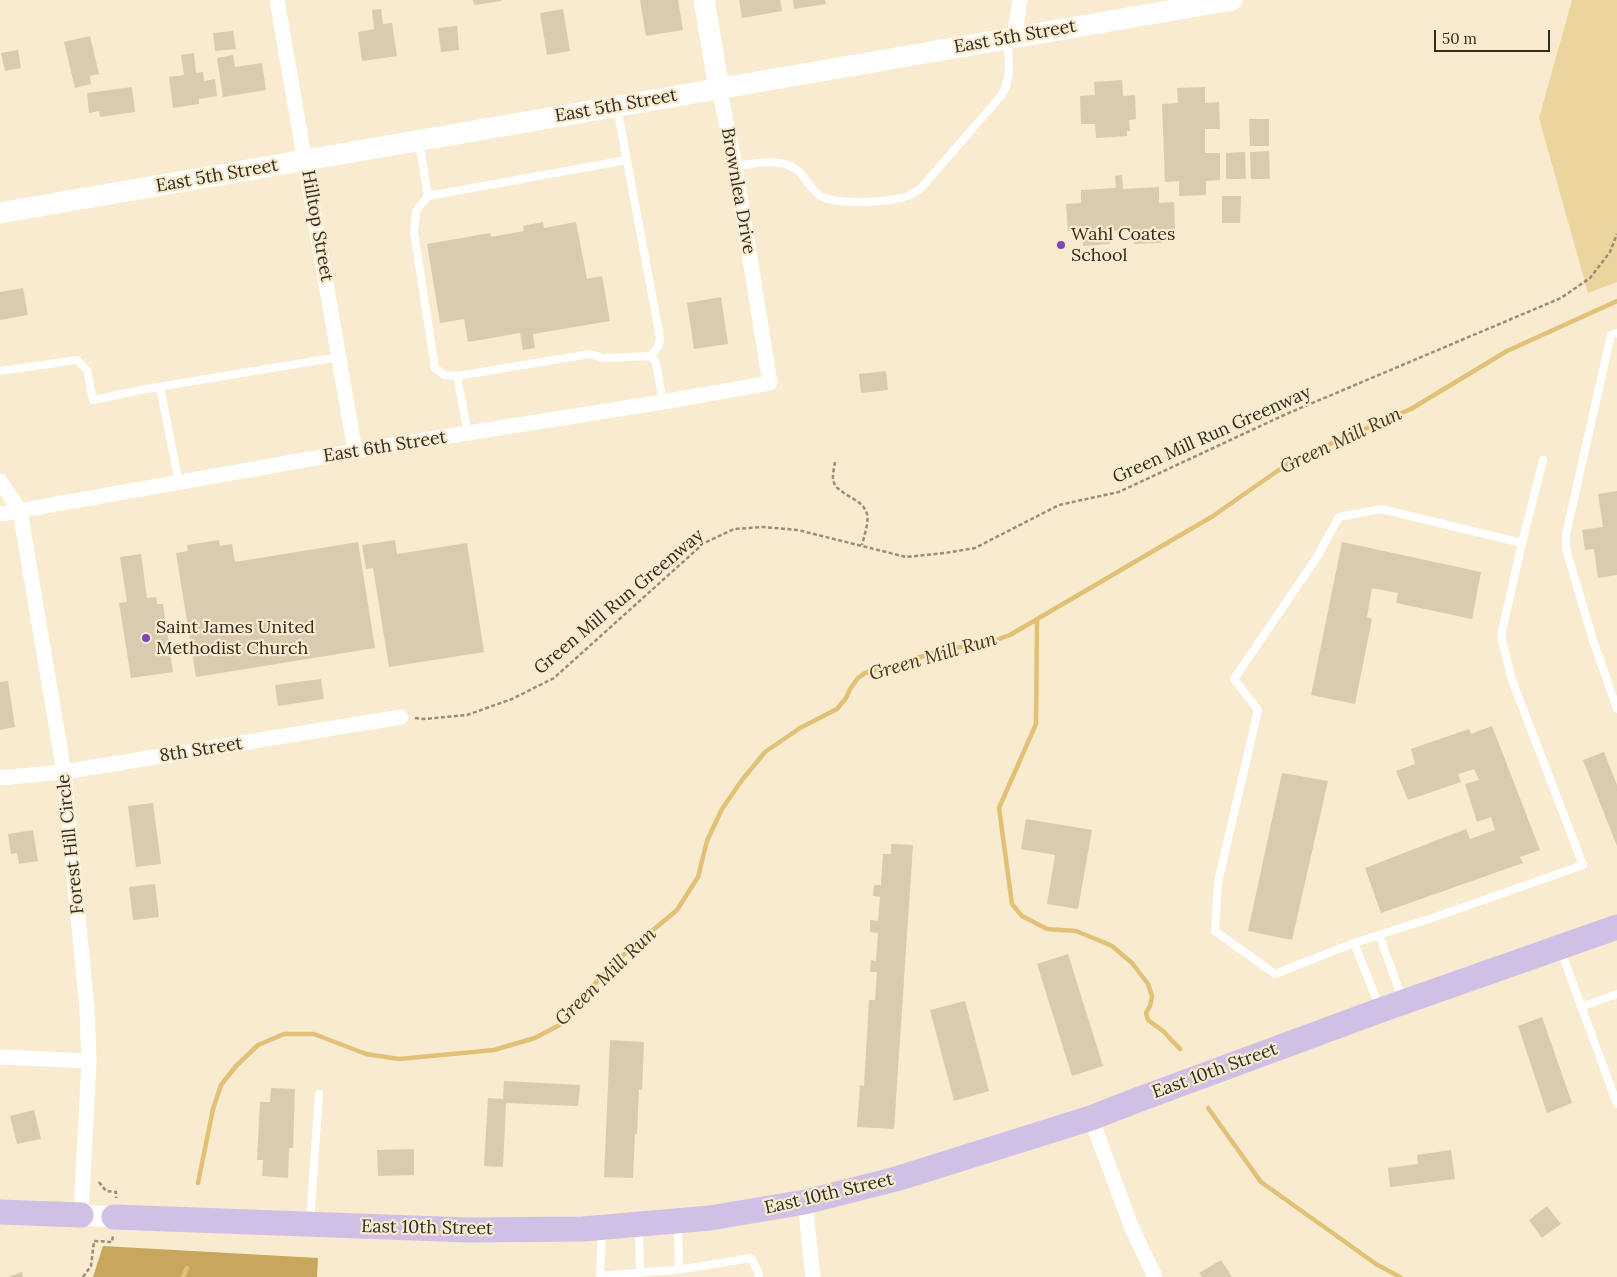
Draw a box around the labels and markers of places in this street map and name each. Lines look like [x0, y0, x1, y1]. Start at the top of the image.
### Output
place label: Wahl Coates School [1071, 224, 1175, 266]
marker: Wahl Coates School [1055, 239, 1067, 251]
place label: Saint James United Methodist Church [156, 617, 315, 660]
marker: Saint James United Methodist Church [140, 632, 152, 644]

